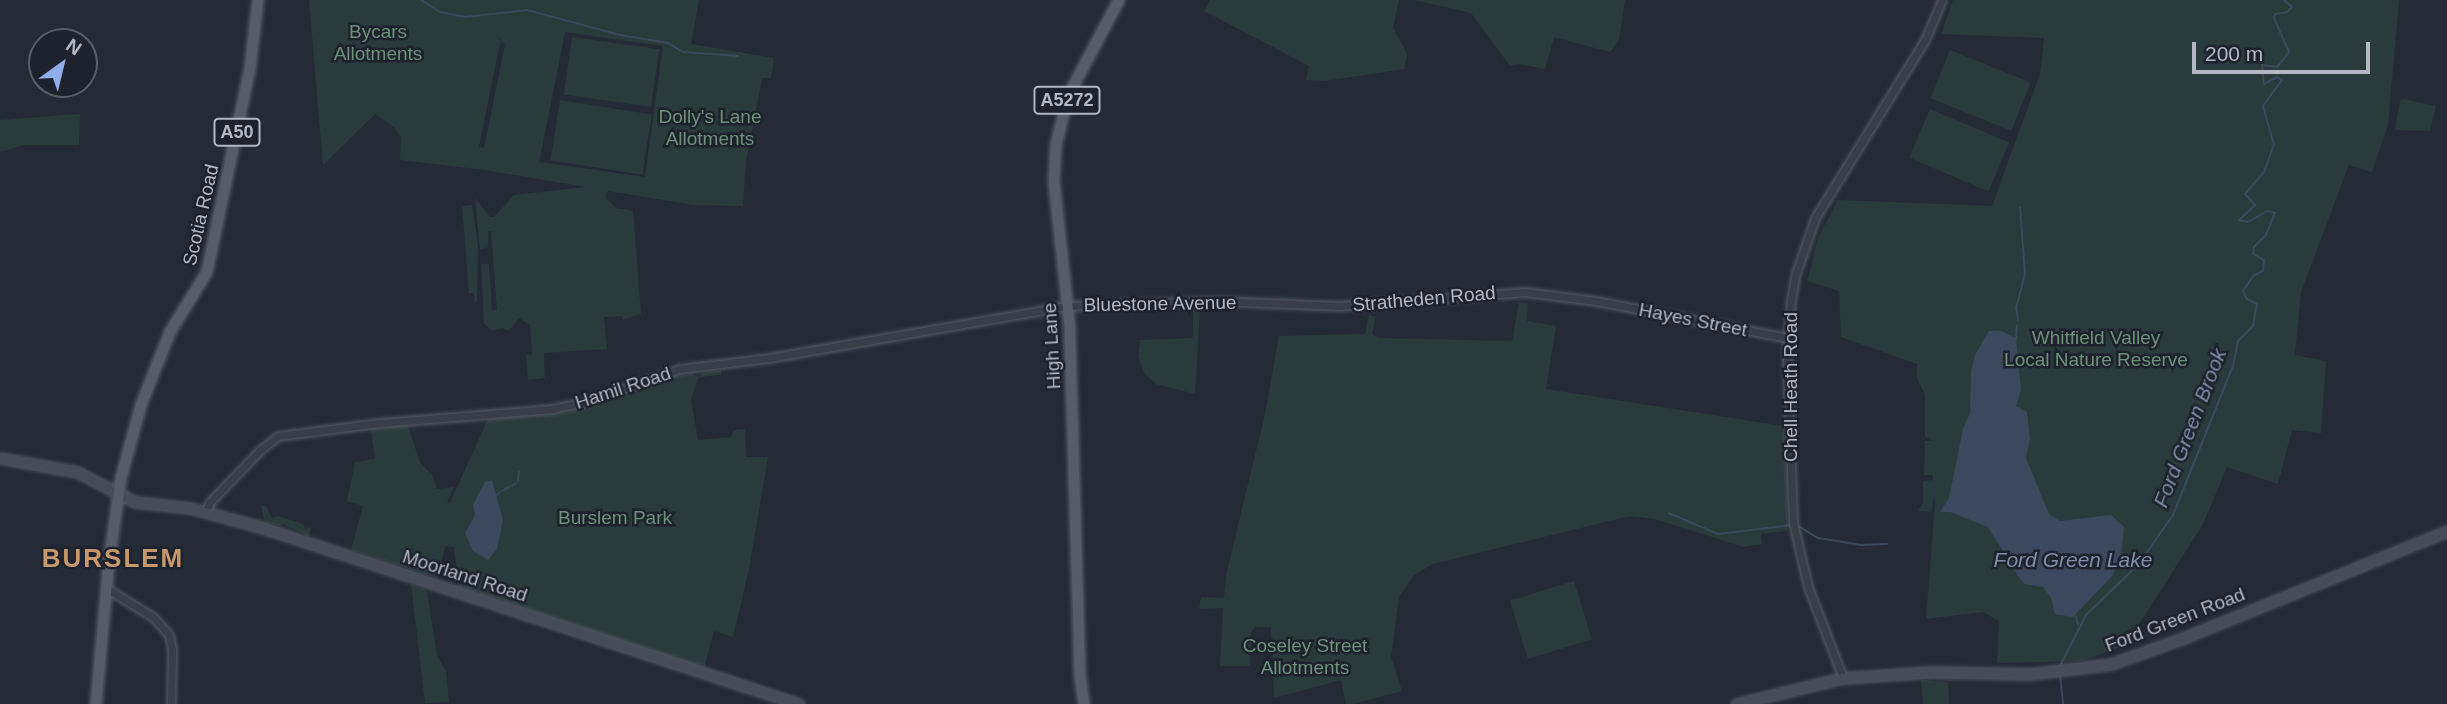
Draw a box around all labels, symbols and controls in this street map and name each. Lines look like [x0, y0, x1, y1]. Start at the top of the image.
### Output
park label: Bycars Allotments [334, 21, 422, 65]
north arrow [28, 28, 98, 98]
scale bar [2195, 28, 2374, 72]
text: N [62, 34, 85, 59]
text: 200 m [2205, 42, 2263, 65]
road number: A5272 [1032, 86, 1102, 114]
park label: Dolly's Lane Allotments [659, 106, 761, 150]
road number: A50 [212, 118, 262, 146]
street label: Scotia Road [178, 162, 224, 268]
street label: Stratheden Road [1351, 281, 1497, 317]
street label: Bluestone Avenue [1083, 291, 1237, 317]
street label: Hayes Street [1637, 298, 1749, 342]
street label: High Lane [1038, 302, 1066, 390]
street label: Chell Heath Road [1780, 312, 1802, 462]
park label: Whitfield Valley Local Nature Reserve [2004, 327, 2188, 371]
water label: Ford Green Brook [2148, 345, 2232, 511]
street label: Hamil Road [572, 362, 674, 414]
park label: Burslem Park [558, 507, 672, 529]
district label: BURSLEM [43, 543, 183, 575]
street label: Moorland Road [400, 545, 530, 607]
water label: Ford Green Lake [1994, 547, 2152, 573]
street label: Ford Green Road [2102, 583, 2248, 657]
park label: Coseley Street Allotments [1243, 635, 1367, 679]

